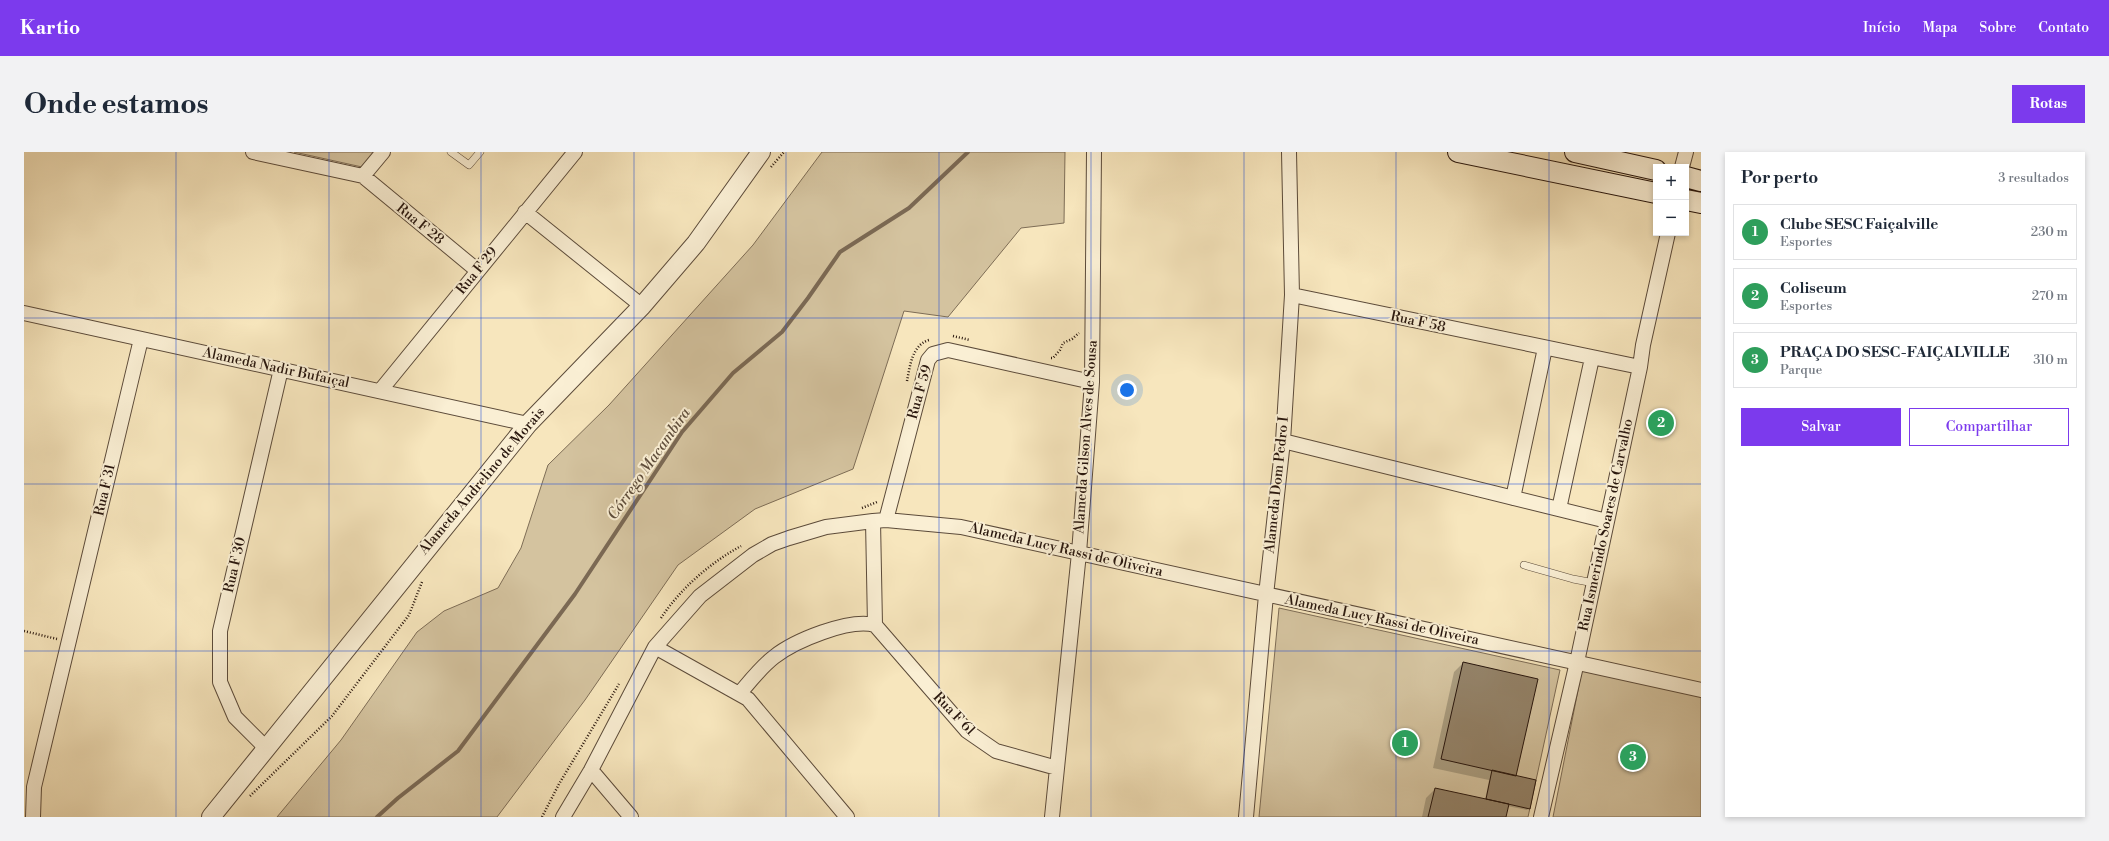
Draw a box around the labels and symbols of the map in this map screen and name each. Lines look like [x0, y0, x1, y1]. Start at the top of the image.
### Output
street label: Rua F 28 [392, 199, 448, 249]
street label: Rua F 29 [452, 244, 502, 298]
street label: Rua F 58 [1389, 307, 1447, 337]
street label: Alameda Gilson Alves de Sousa [1070, 339, 1102, 535]
street label: Alameda Nadir Bufaiçal [200, 343, 351, 392]
street label: Rua F 59 [904, 363, 936, 421]
your location [1117, 380, 1137, 400]
street label: Alameda Andrelino de Morais [414, 404, 549, 559]
water label: Córrego Macambira [603, 404, 695, 524]
pin: 2 [1648, 408, 1674, 438]
street label: Alameda Dom Pedro I [1261, 415, 1293, 555]
street label: Rua Ismerindo Soares de Carvalho [1575, 417, 1637, 633]
street label: Rua F 31 [90, 462, 120, 518]
street label: Alameda Lucy Rassi de Oliveira [966, 519, 1165, 581]
street label: Rua F 30 [220, 535, 250, 595]
street label: Alameda Lucy Rassi de Oliveira [1282, 590, 1482, 650]
street label: Rua F 61 [929, 688, 979, 740]
pin: 1 [1392, 728, 1418, 758]
pin: 3 [1620, 742, 1646, 772]

